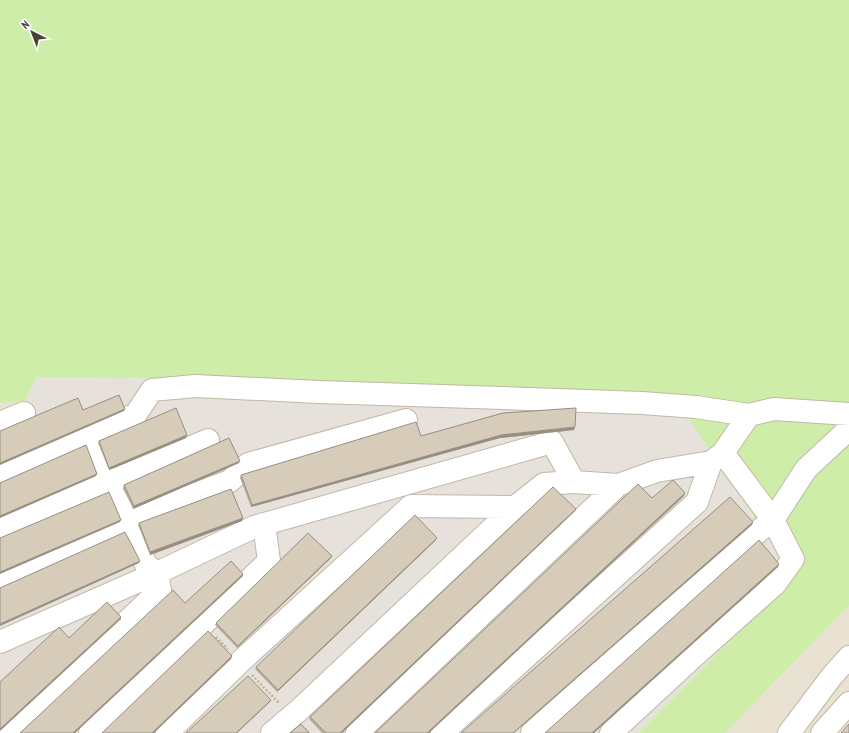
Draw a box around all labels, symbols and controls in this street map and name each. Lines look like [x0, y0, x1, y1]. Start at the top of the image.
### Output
north arrow [12, 12, 52, 52]
text: N [18, 17, 32, 32]

